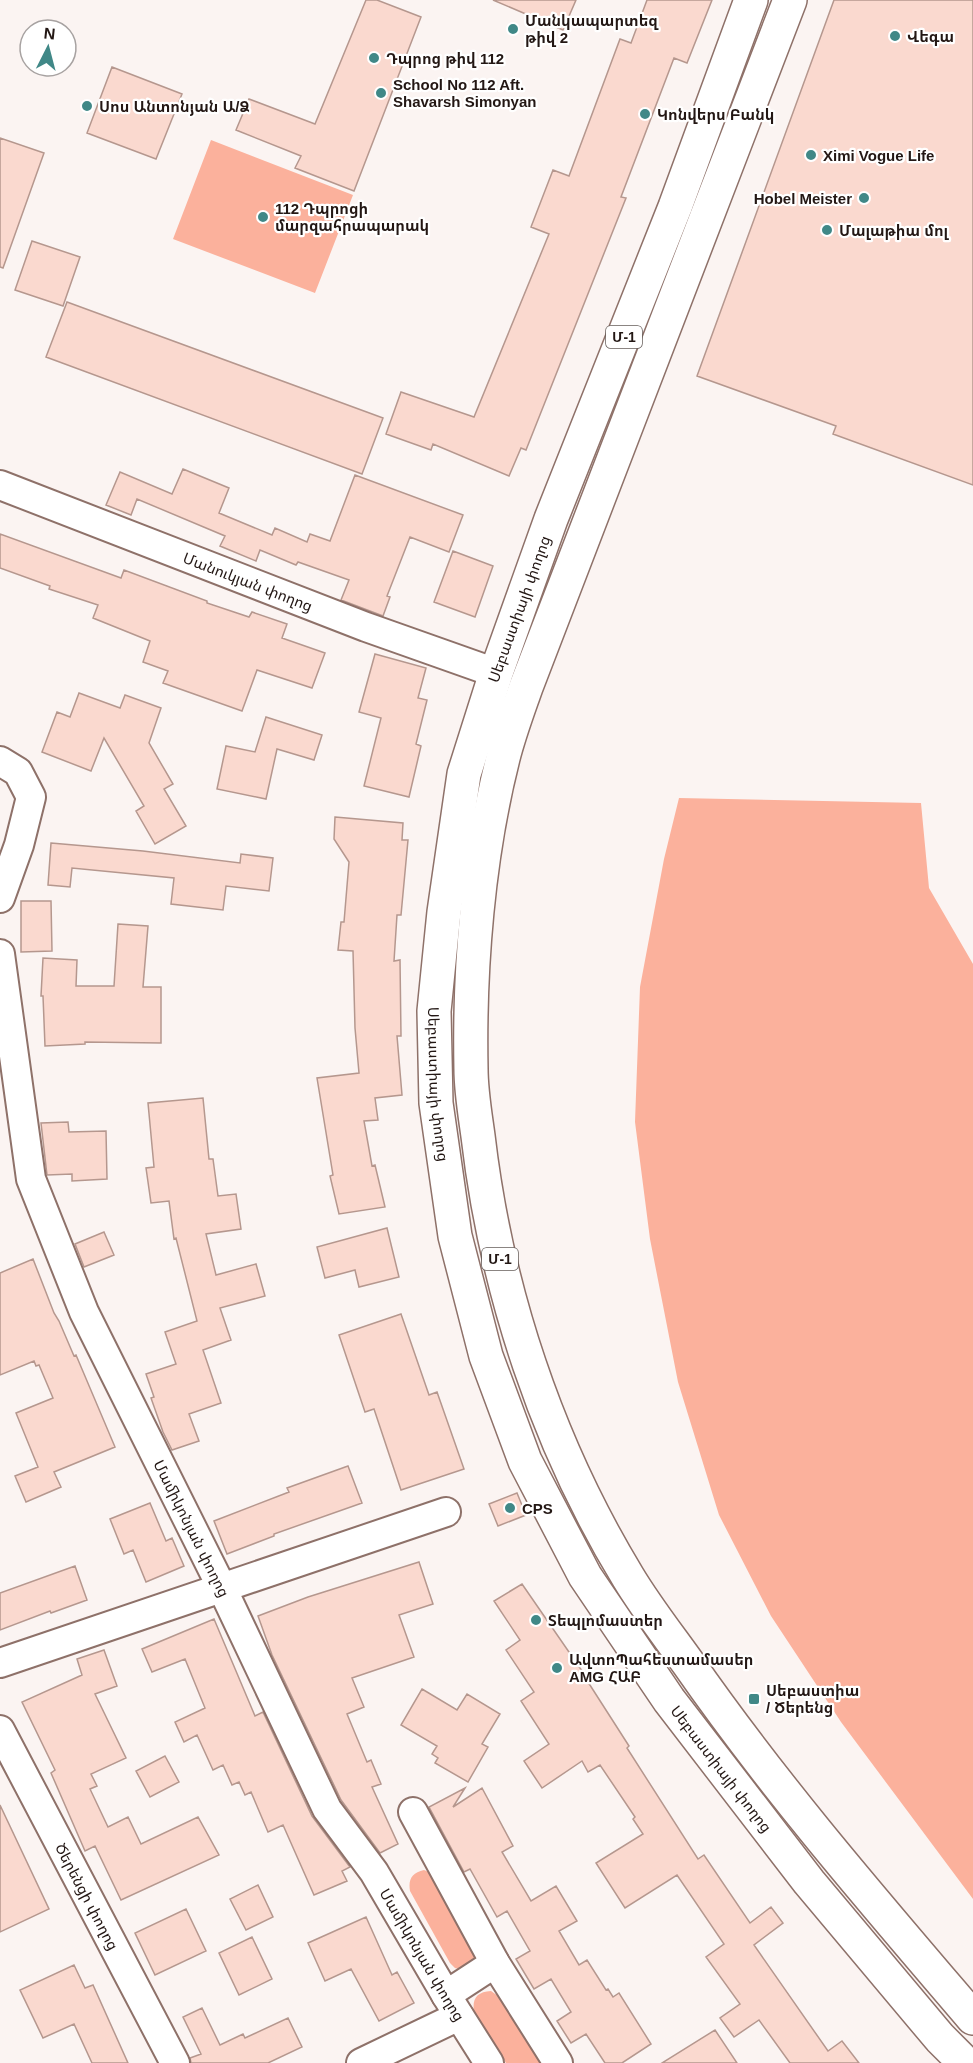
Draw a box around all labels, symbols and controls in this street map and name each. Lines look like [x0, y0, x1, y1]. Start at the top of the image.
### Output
place label: Մանկապարտեզ թիվ 2 [525, 12, 659, 47]
north arrow [18, 18, 78, 78]
marker: Մանկապարտեզ թիվ 2 [506, 22, 520, 36]
text: N [43, 25, 56, 43]
place label: Վեգա [907, 28, 954, 46]
marker: Վեգա [888, 29, 902, 43]
place label: Դպրոց թիվ 112 [386, 50, 504, 68]
marker: Դպրոց թիվ 112 [367, 51, 381, 65]
place label: School No 112 Aft. Shavarsh Simonyan [393, 76, 536, 110]
marker: School No 112 Aft. Shavarsh Simonyan [374, 86, 388, 100]
place label: Սոս Անտոնյան Ա/Ձ [99, 98, 249, 116]
marker: Սոս Անտոնյան Ա/Ձ [80, 99, 94, 113]
place label: Կոնվերս Բանկ [657, 106, 774, 124]
marker: Կոնվերս Բանկ [638, 107, 652, 121]
place label: Ximi Vogue Life [823, 147, 934, 164]
marker: Ximi Vogue Life [804, 148, 818, 162]
place label: Hobel Meister [754, 190, 852, 207]
marker: Hobel Meister [857, 191, 871, 205]
place label: 112 Դպրոցի մարզահրապարակ [275, 200, 429, 235]
marker: 112 Դպրոցի մարզահրապարակ [256, 210, 270, 224]
place label: Մալաթիա մոլ [839, 222, 950, 240]
marker: Մալաթիա մոլ [820, 223, 834, 237]
road number: Մ-1 [606, 326, 642, 348]
street label: Սեբաստիայի փողոց [485, 533, 554, 685]
street label: Մանուկյան փողոց [181, 548, 315, 615]
street label: Սեբաստիայի փողոց [425, 1007, 453, 1163]
road number: Մ-1 [482, 1248, 518, 1270]
street label: Մամիկոնյան փողոց [151, 1457, 233, 1600]
place label: CPS [522, 1500, 553, 1517]
marker: CPS [503, 1501, 517, 1515]
place label: Տեպլոմաստեր [548, 1612, 663, 1630]
marker: Տեպլոմաստեր [529, 1613, 543, 1627]
place label: ԱվտոՊահեստամասեր AMG ՀԱԲ [569, 1651, 753, 1685]
marker: ԱվտոՊահեստամասեր AMG ՀԱԲ [550, 1661, 564, 1675]
place label: Սեբաստիա / Ծերենց [766, 1682, 859, 1717]
marker: Սեբաստիա / Ծերենց [747, 1692, 761, 1706]
street label: Սեբաստիայի փողոց [668, 1702, 776, 1836]
street label: Ծերենցի փողոց [52, 1840, 122, 1953]
street label: Մամիկոնյան փողոց [377, 1885, 469, 2024]

